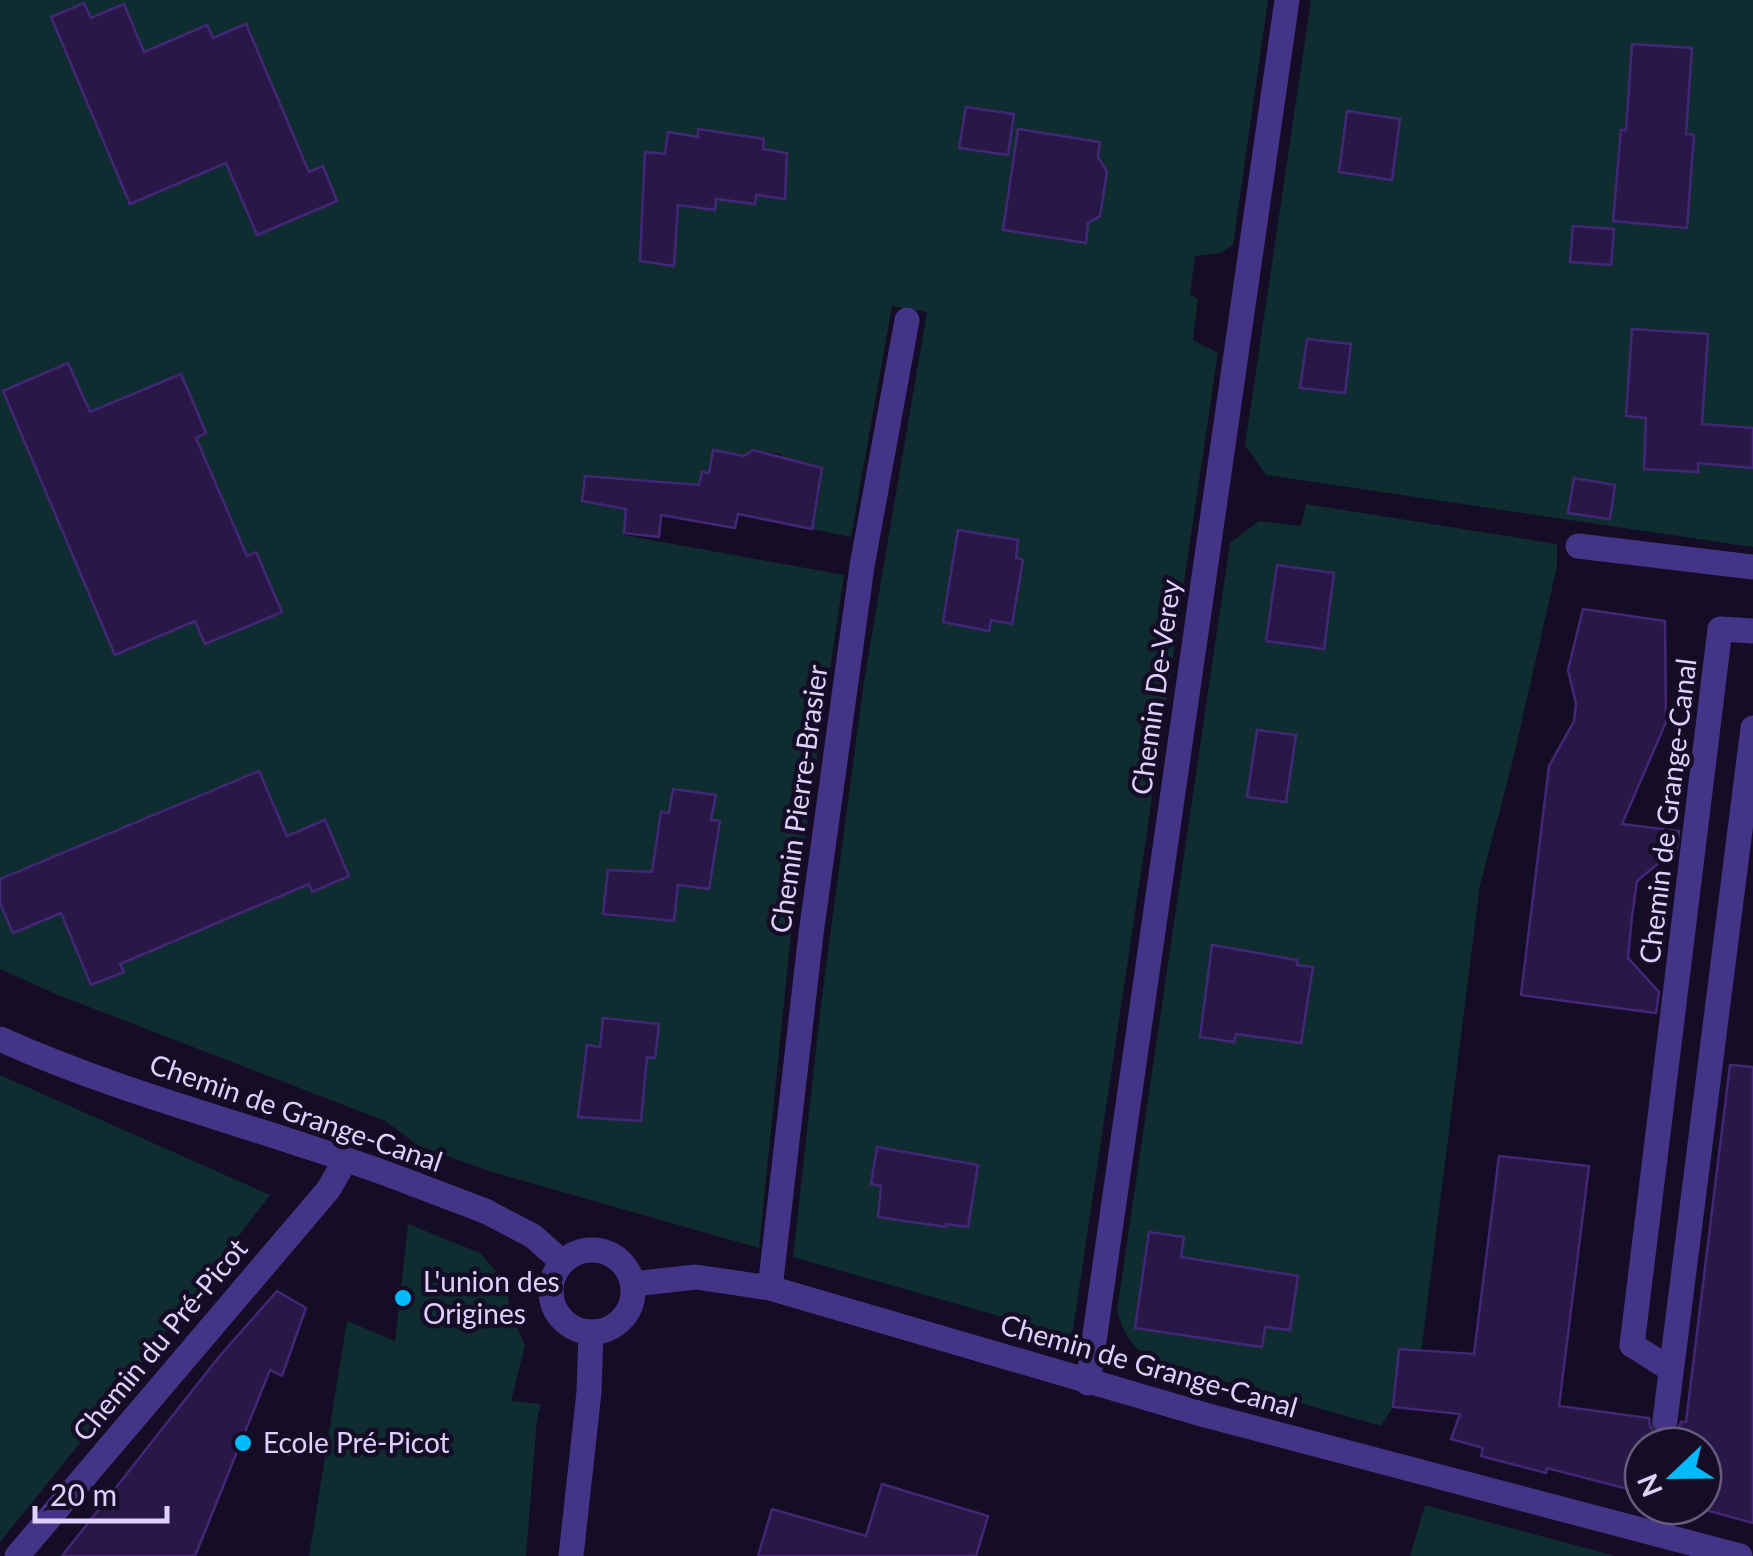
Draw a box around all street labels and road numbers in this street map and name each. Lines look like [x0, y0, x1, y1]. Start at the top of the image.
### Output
street label: Chemin De-Verey [1123, 576, 1187, 797]
street label: Chemin de Grange-Canal [1631, 656, 1703, 965]
street label: Chemin Pierre-Brasier [762, 663, 834, 935]
street label: Chemin de Grange-Canal [145, 1046, 447, 1178]
street label: Chemin du Pré-Picot [65, 1231, 254, 1447]
street label: Chemin de Grange-Canal [997, 1306, 1302, 1424]

